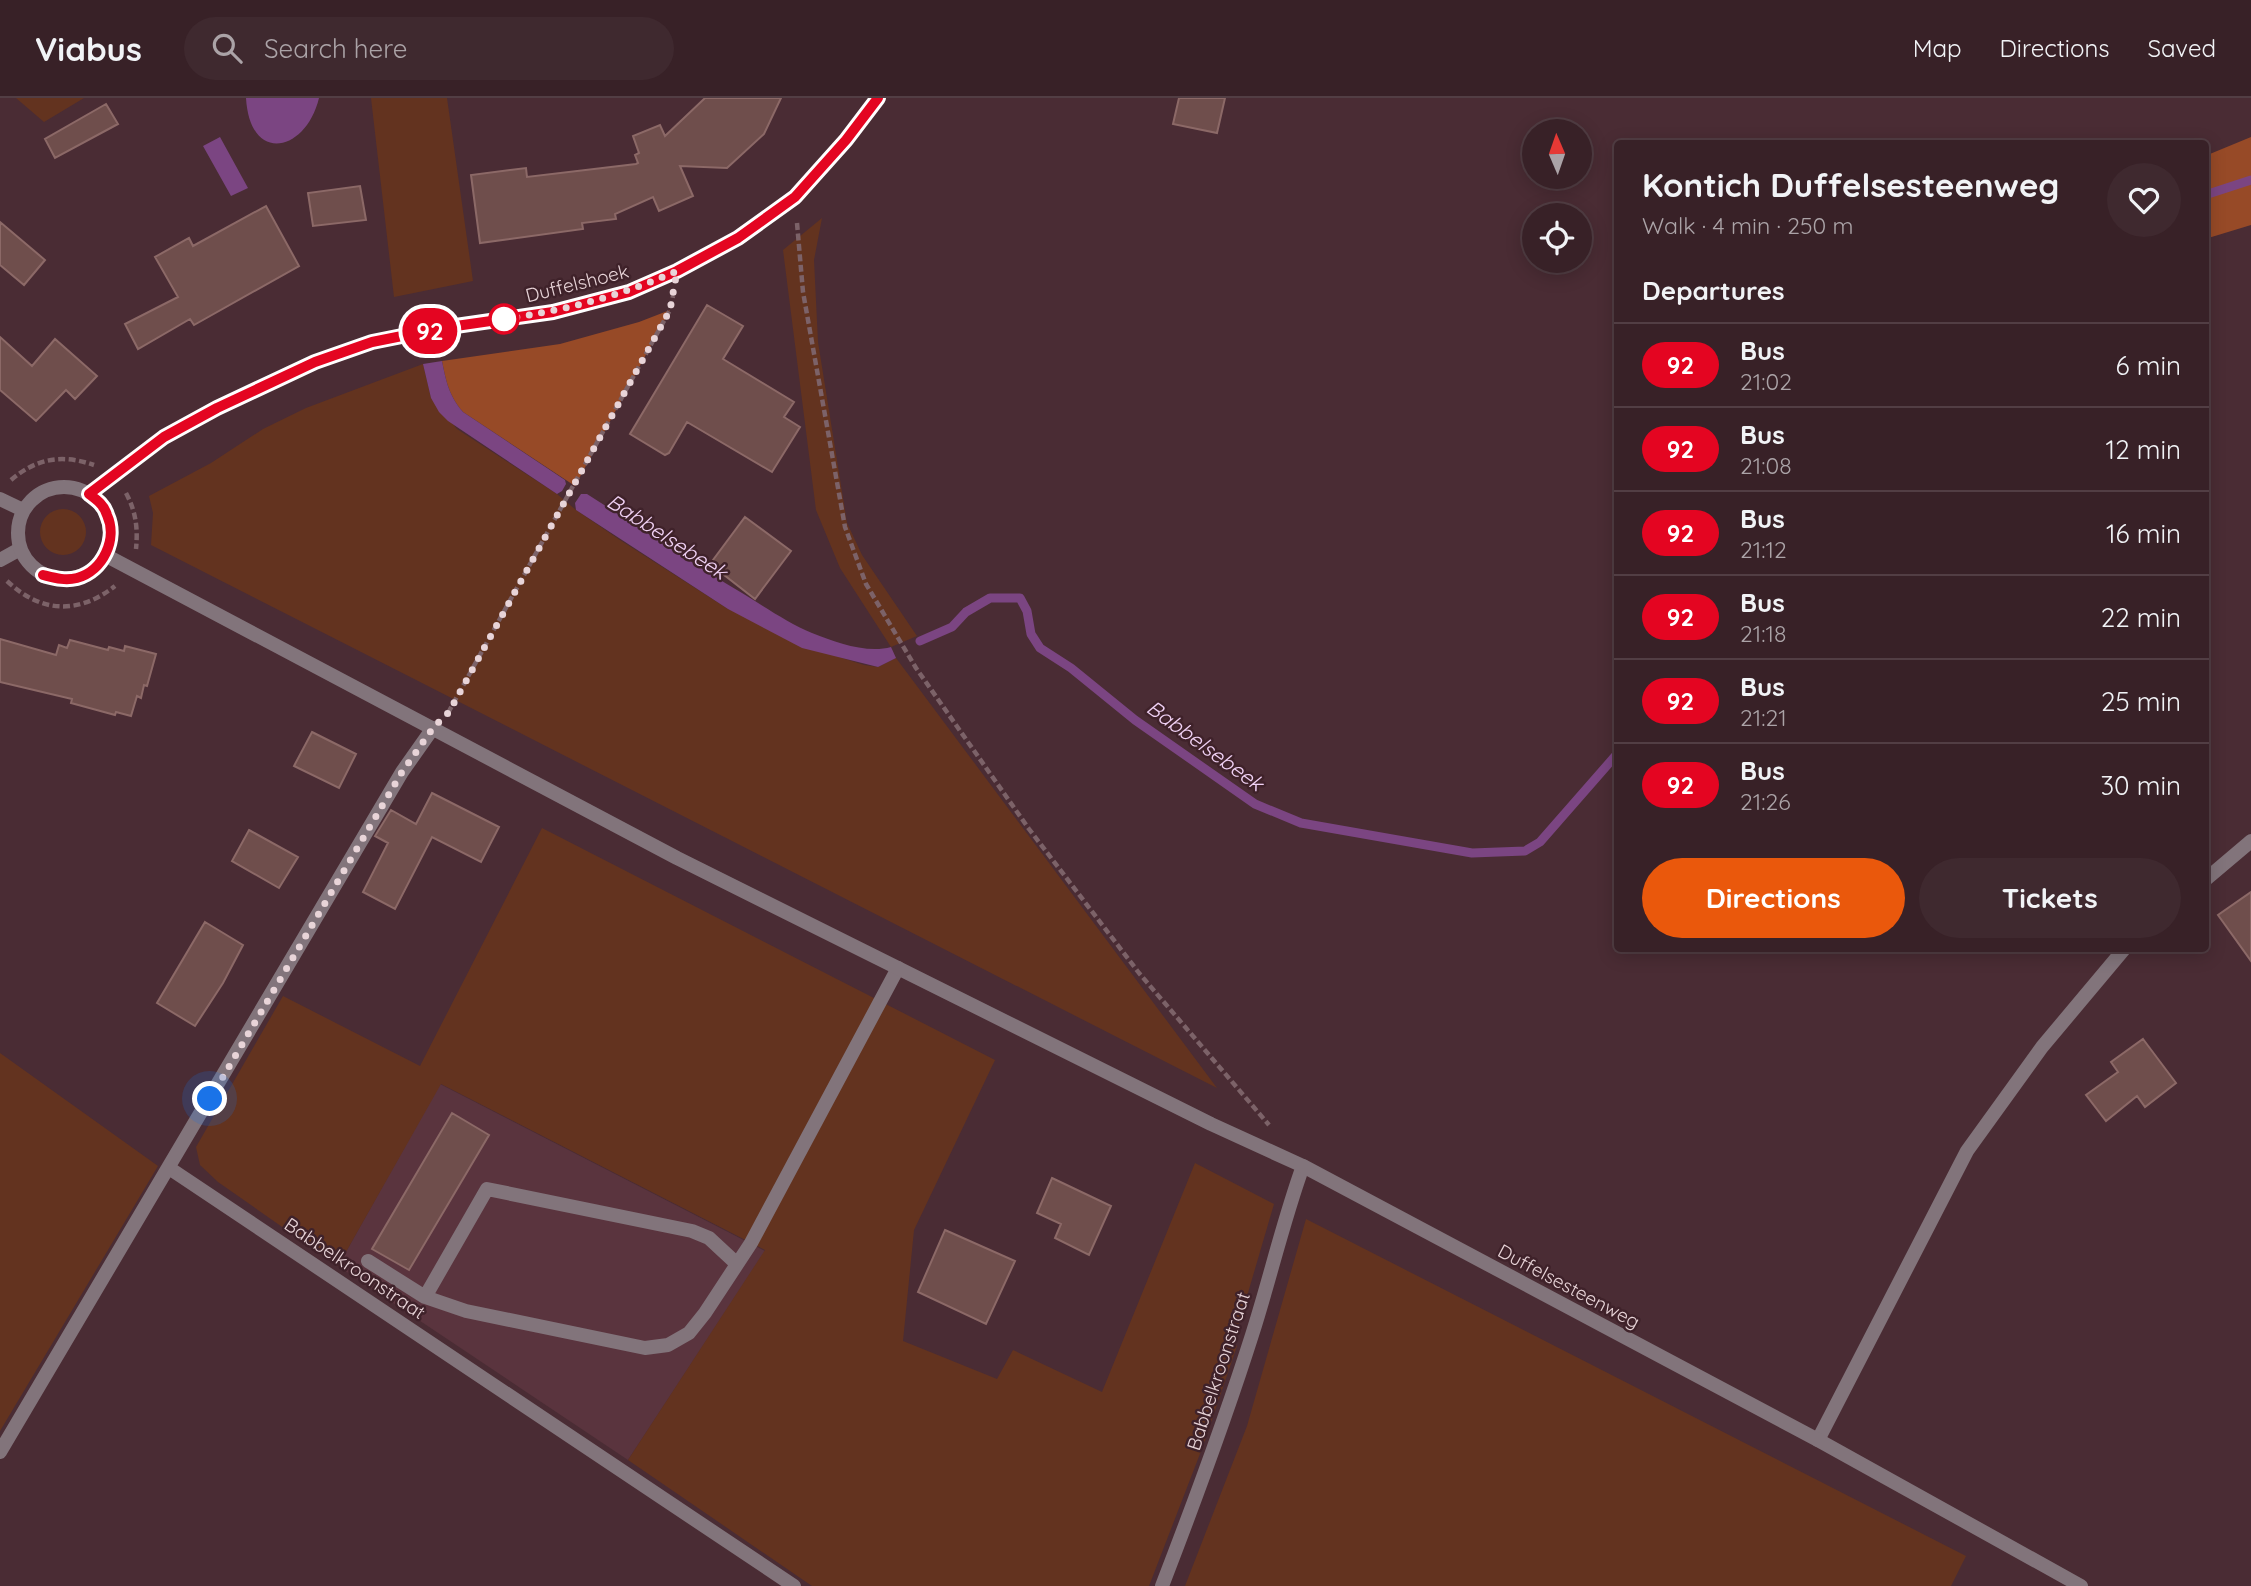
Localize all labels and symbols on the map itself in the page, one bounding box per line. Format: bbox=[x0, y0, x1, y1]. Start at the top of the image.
north arrow bbox=[1522, 119, 1592, 189]
street label: Duffelshoek bbox=[523, 259, 631, 307]
unlabelled marker bbox=[489, 304, 519, 334]
line badge: 92 bbox=[398, 308, 462, 354]
water label: Babbelsebeek bbox=[603, 488, 734, 586]
water label: Babbelsebeek bbox=[1142, 694, 1270, 797]
your location bbox=[192, 1081, 227, 1116]
street label: Babbelkroonstraat bbox=[280, 1212, 430, 1324]
street label: Duffelsesteenweg bbox=[1494, 1238, 1644, 1334]
street label: Babbelkroonstraat bbox=[1181, 1289, 1255, 1453]

